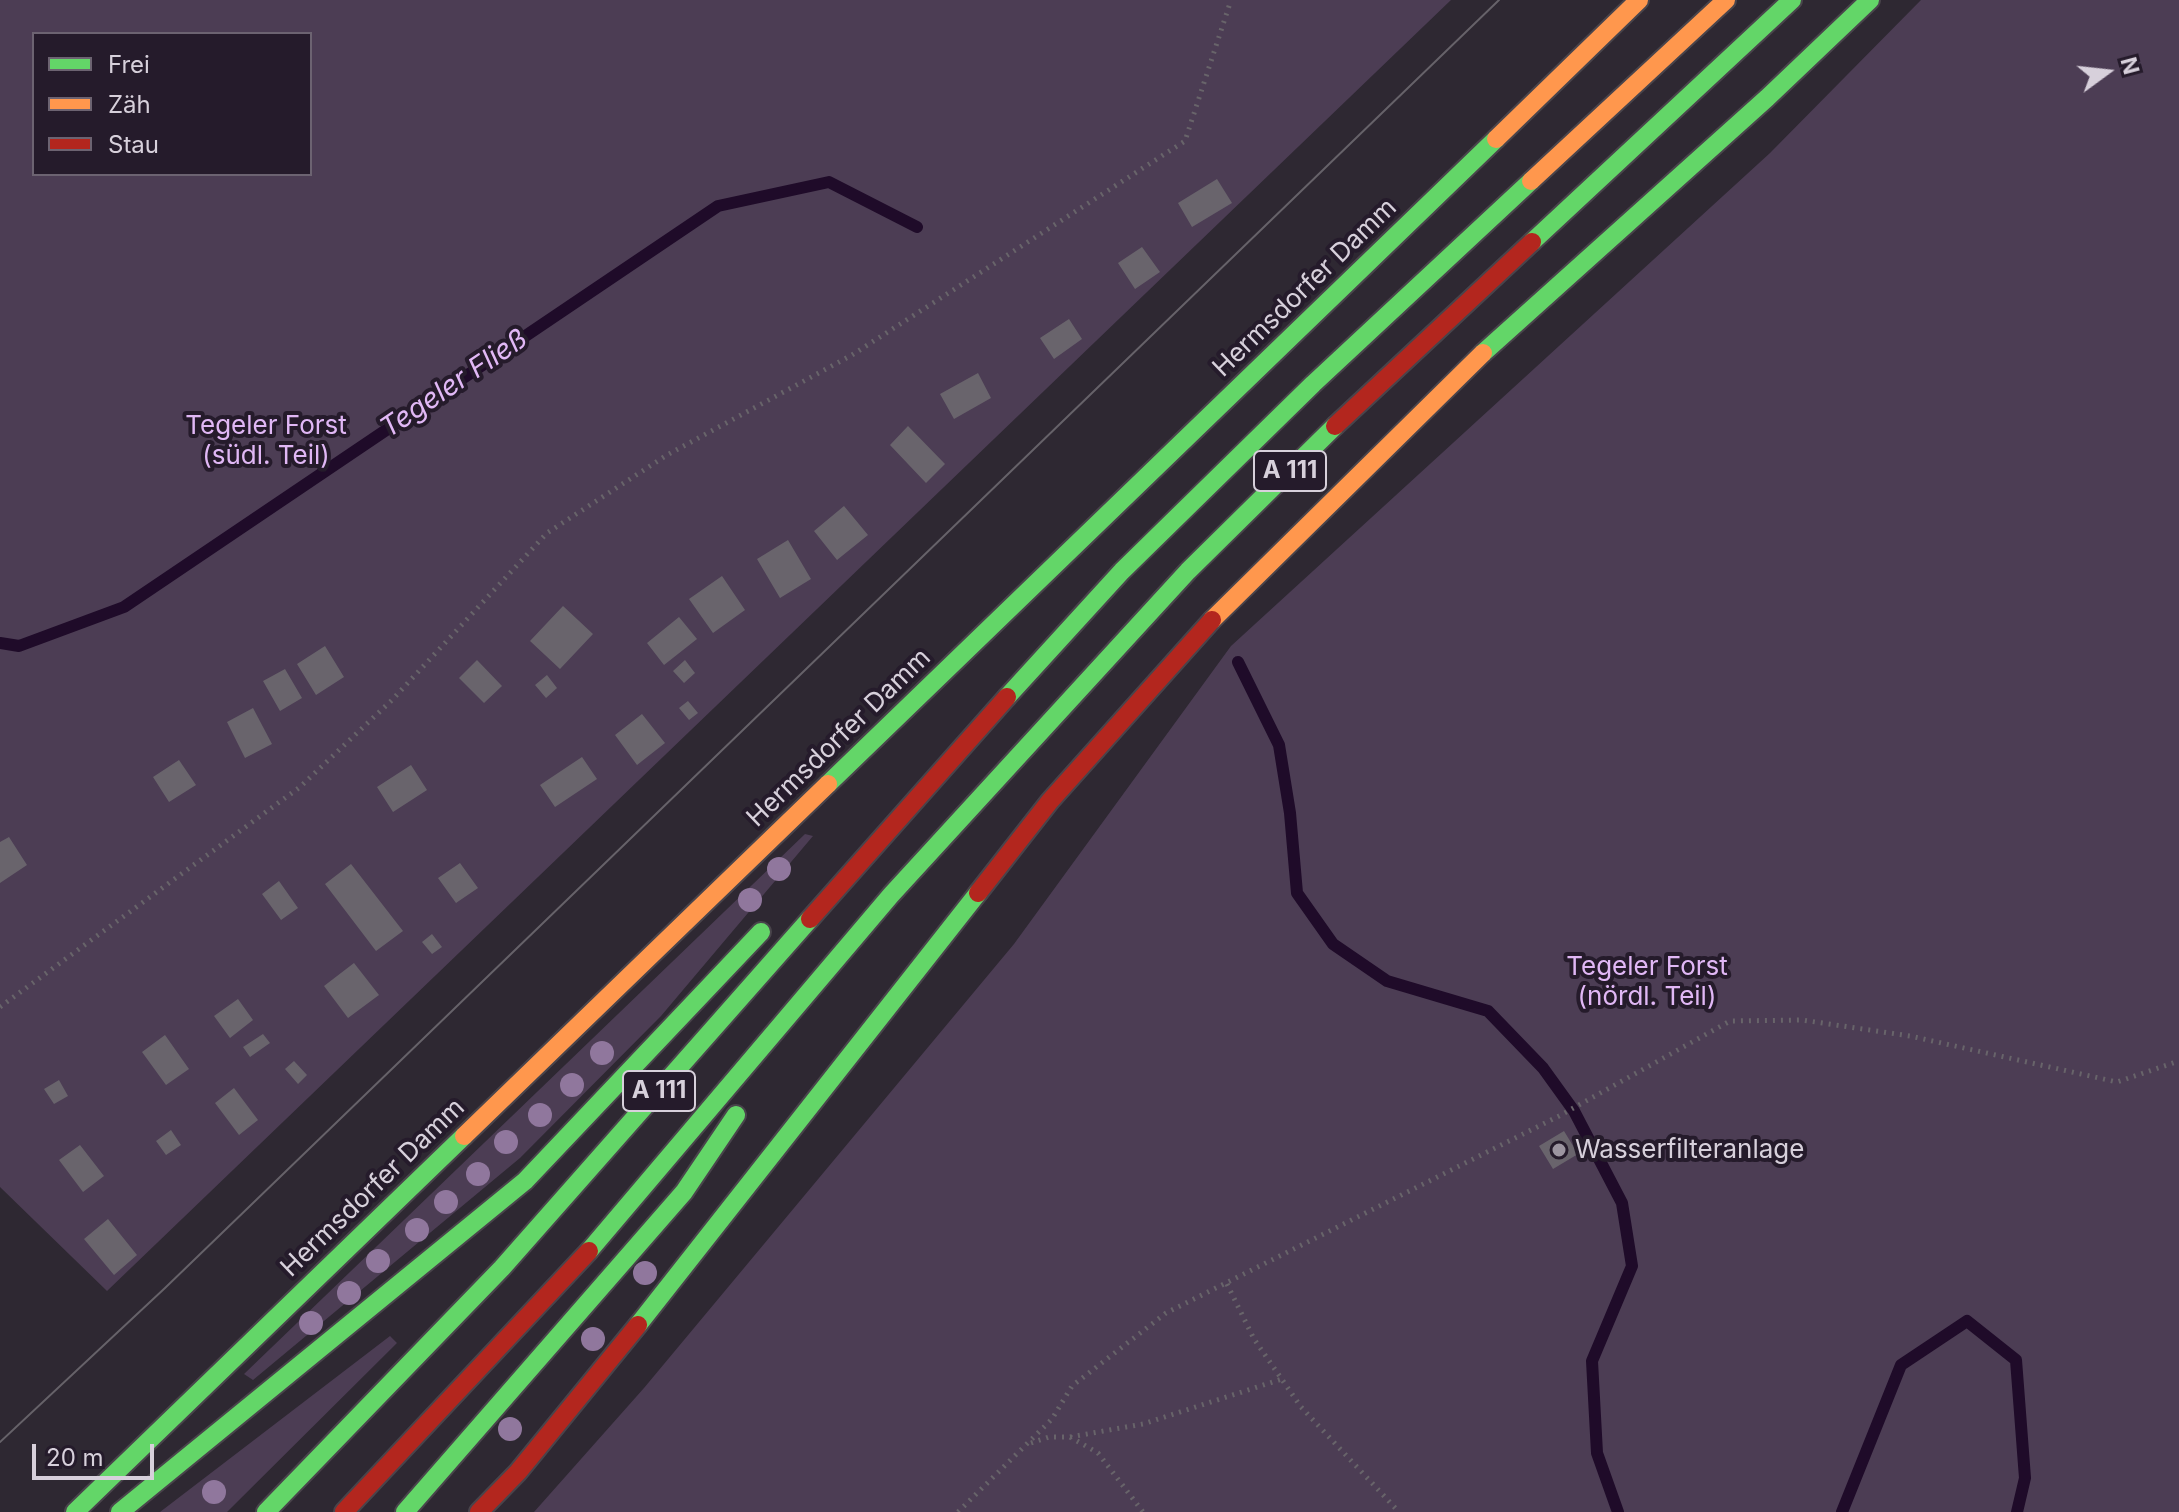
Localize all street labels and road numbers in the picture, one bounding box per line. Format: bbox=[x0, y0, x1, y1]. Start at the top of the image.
street label: Hermsdorfer Damm bbox=[1207, 192, 1403, 384]
road number: A 111 bbox=[1254, 451, 1326, 491]
street label: Hermsdorfer Damm bbox=[741, 642, 937, 834]
road number: A 111 bbox=[623, 1071, 695, 1111]
street label: Hermsdorfer Damm bbox=[275, 1092, 471, 1284]

